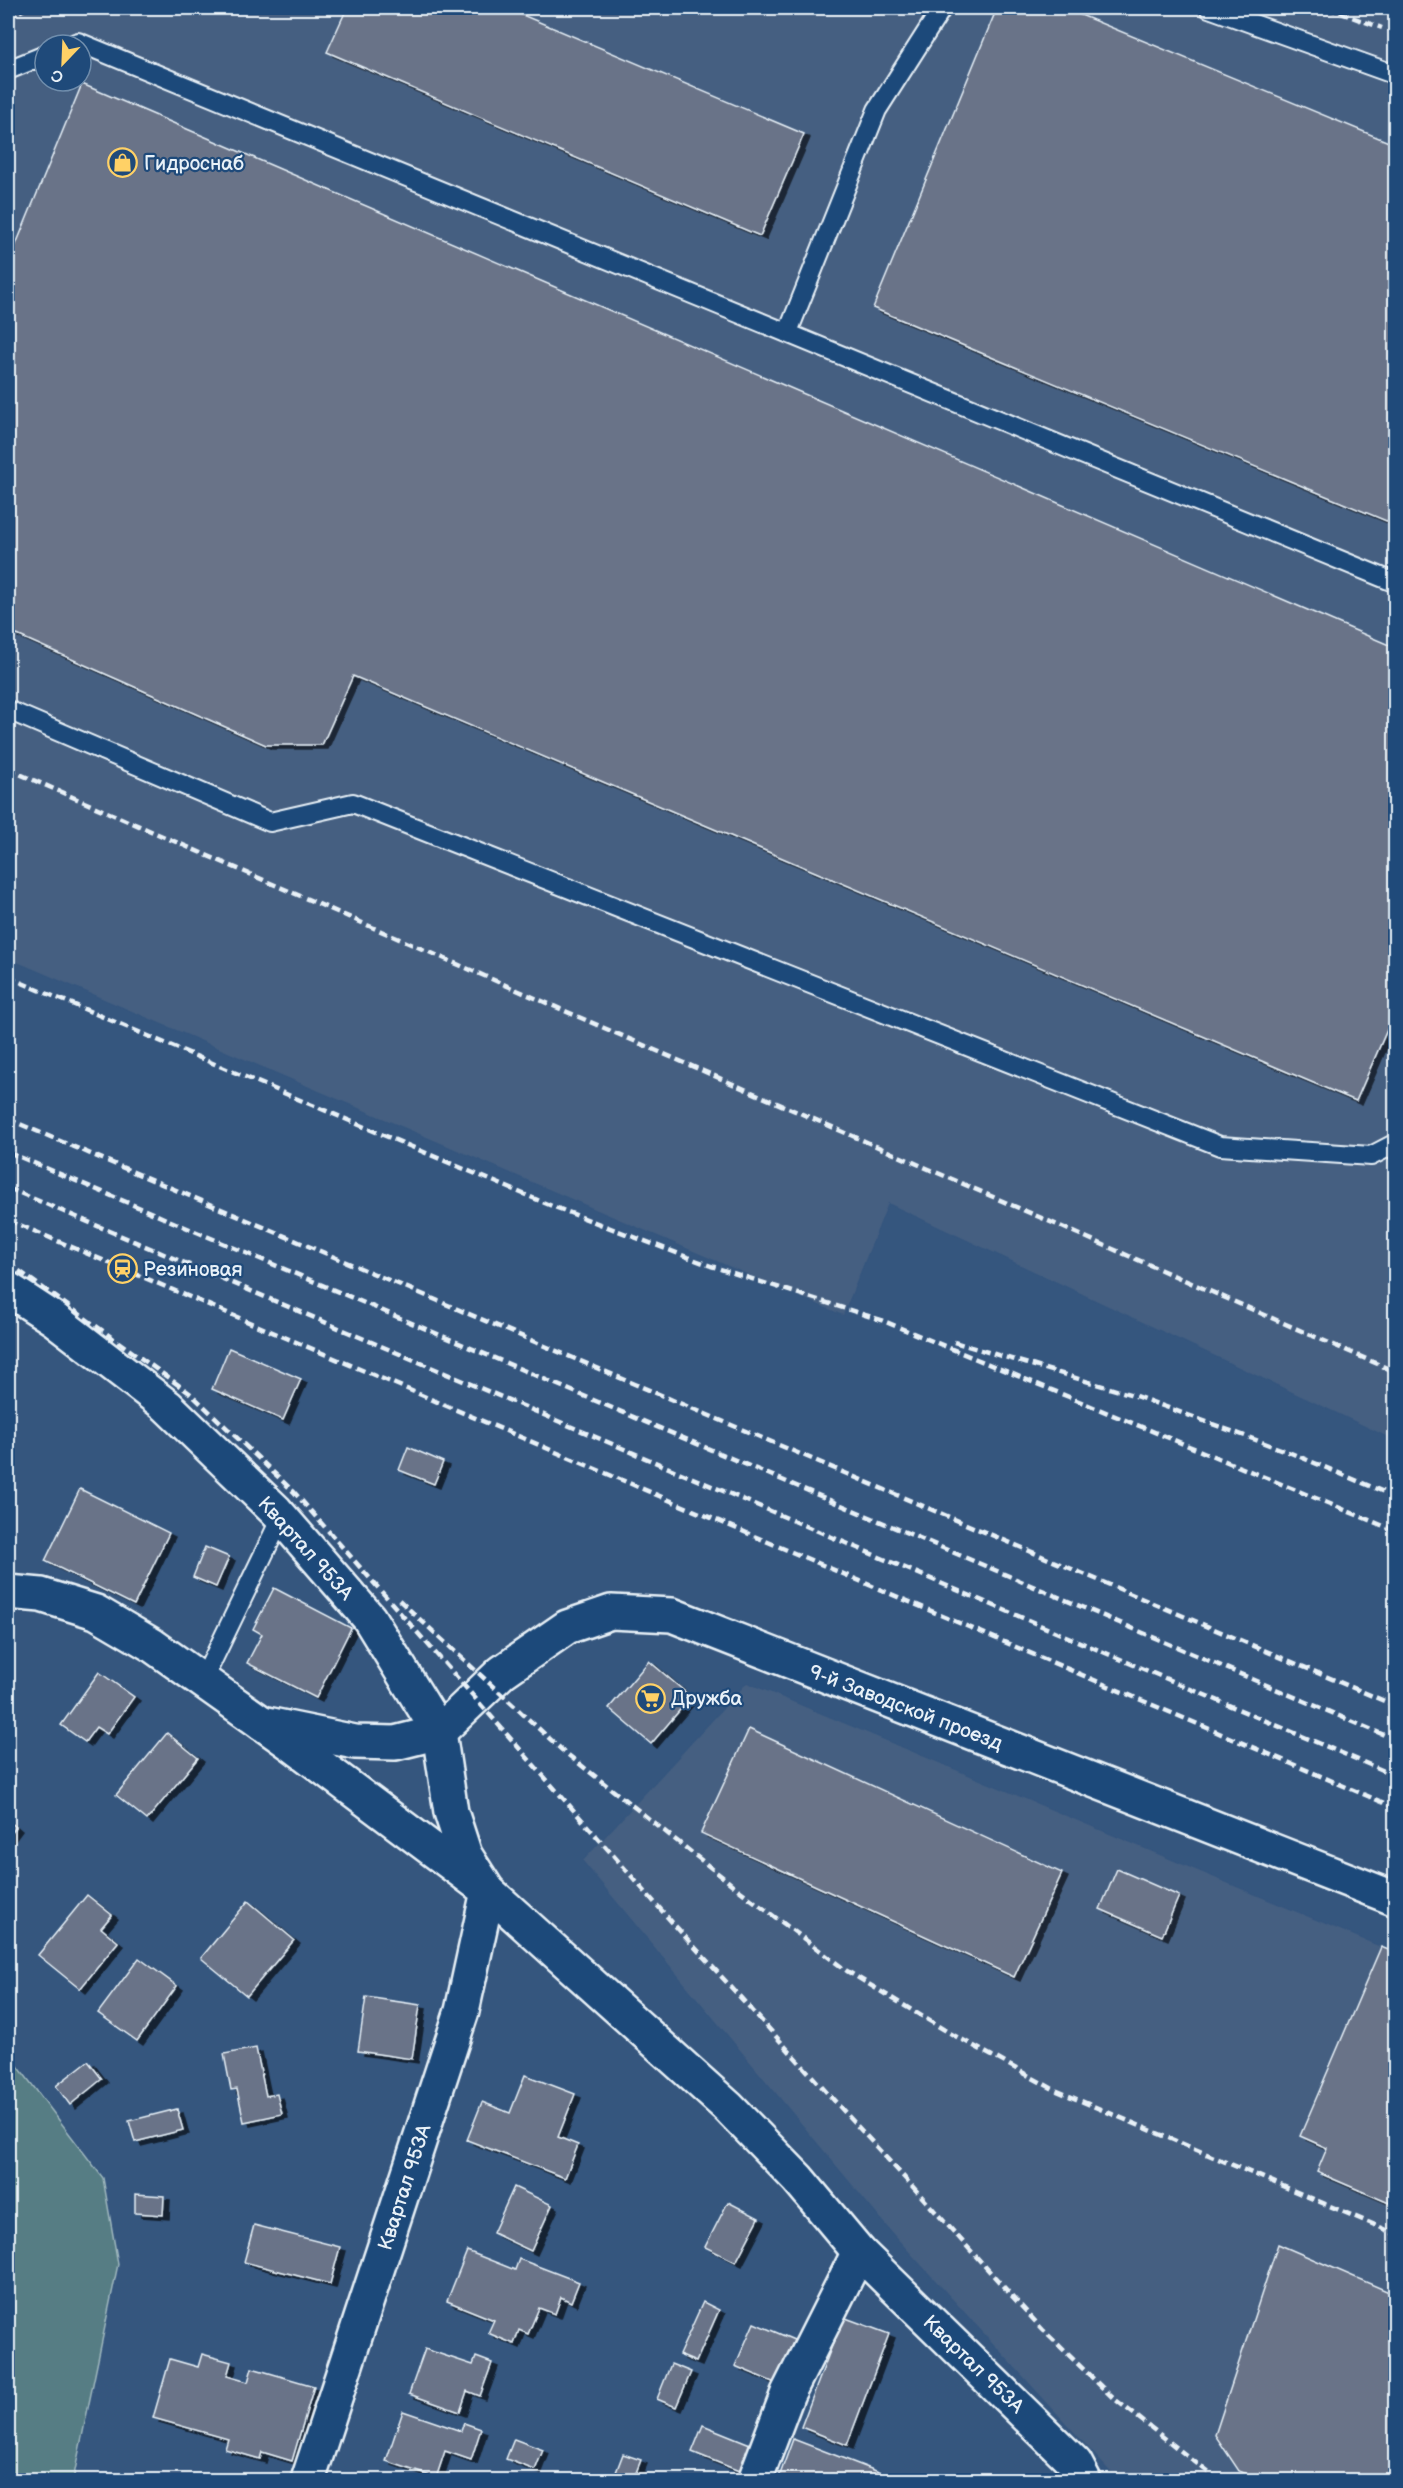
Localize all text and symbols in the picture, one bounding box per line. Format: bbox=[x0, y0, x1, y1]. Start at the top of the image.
north arrow bbox=[33, 33, 93, 93]
text: С bbox=[49, 65, 67, 86]
shop icon: Гидроснаб bbox=[107, 147, 139, 179]
place label: Гидроснаб bbox=[144, 152, 244, 176]
station icon: Резиновая bbox=[106, 1253, 138, 1285]
place label: Резиновая bbox=[143, 1258, 243, 1282]
street label: Квартал 953А bbox=[253, 1492, 359, 1606]
street label: 9-й Заводской проезд bbox=[805, 1660, 1006, 1756]
supermarket icon: Дружба bbox=[634, 1682, 666, 1714]
place label: Дружба bbox=[671, 1687, 743, 1711]
street label: Квартал 953А bbox=[373, 2120, 437, 2253]
street label: Квартал 953А bbox=[918, 2311, 1029, 2419]

